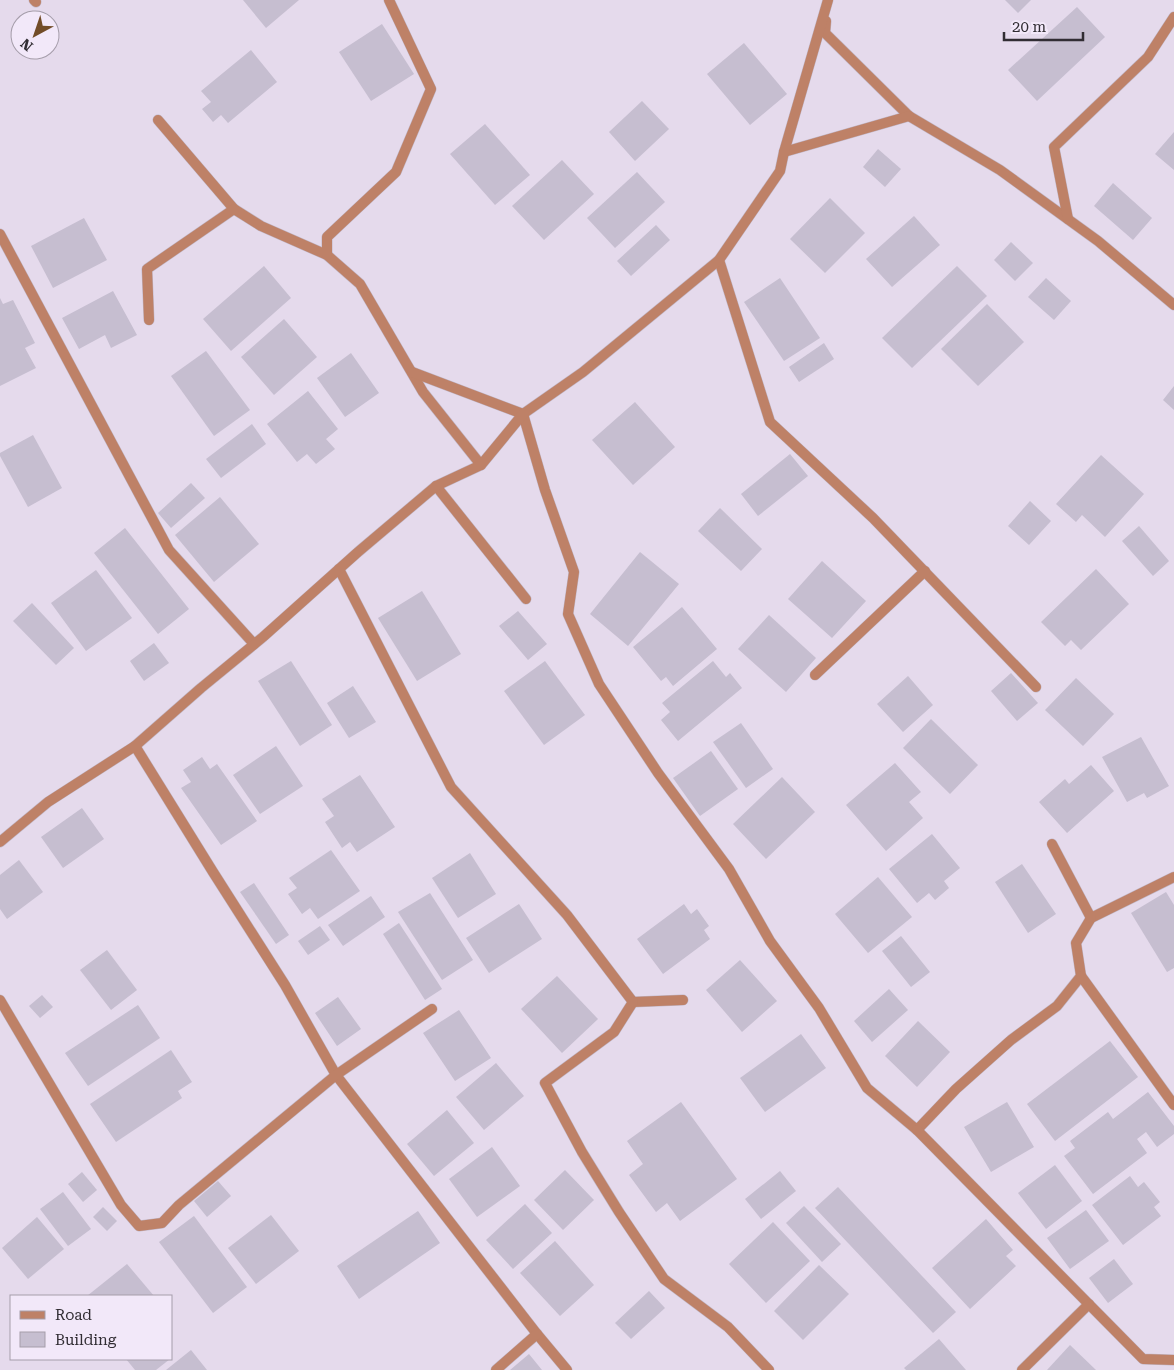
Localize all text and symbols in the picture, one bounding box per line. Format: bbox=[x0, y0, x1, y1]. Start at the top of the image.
north arrow bbox=[10, 10, 60, 60]
scale bar bbox=[1004, 10, 1083, 42]
text: 20 m bbox=[1012, 18, 1047, 36]
text: N bbox=[17, 35, 36, 55]
legend bbox=[10, 1295, 172, 1360]
text: Road bbox=[55, 1306, 92, 1324]
text: Building bbox=[55, 1331, 117, 1349]

